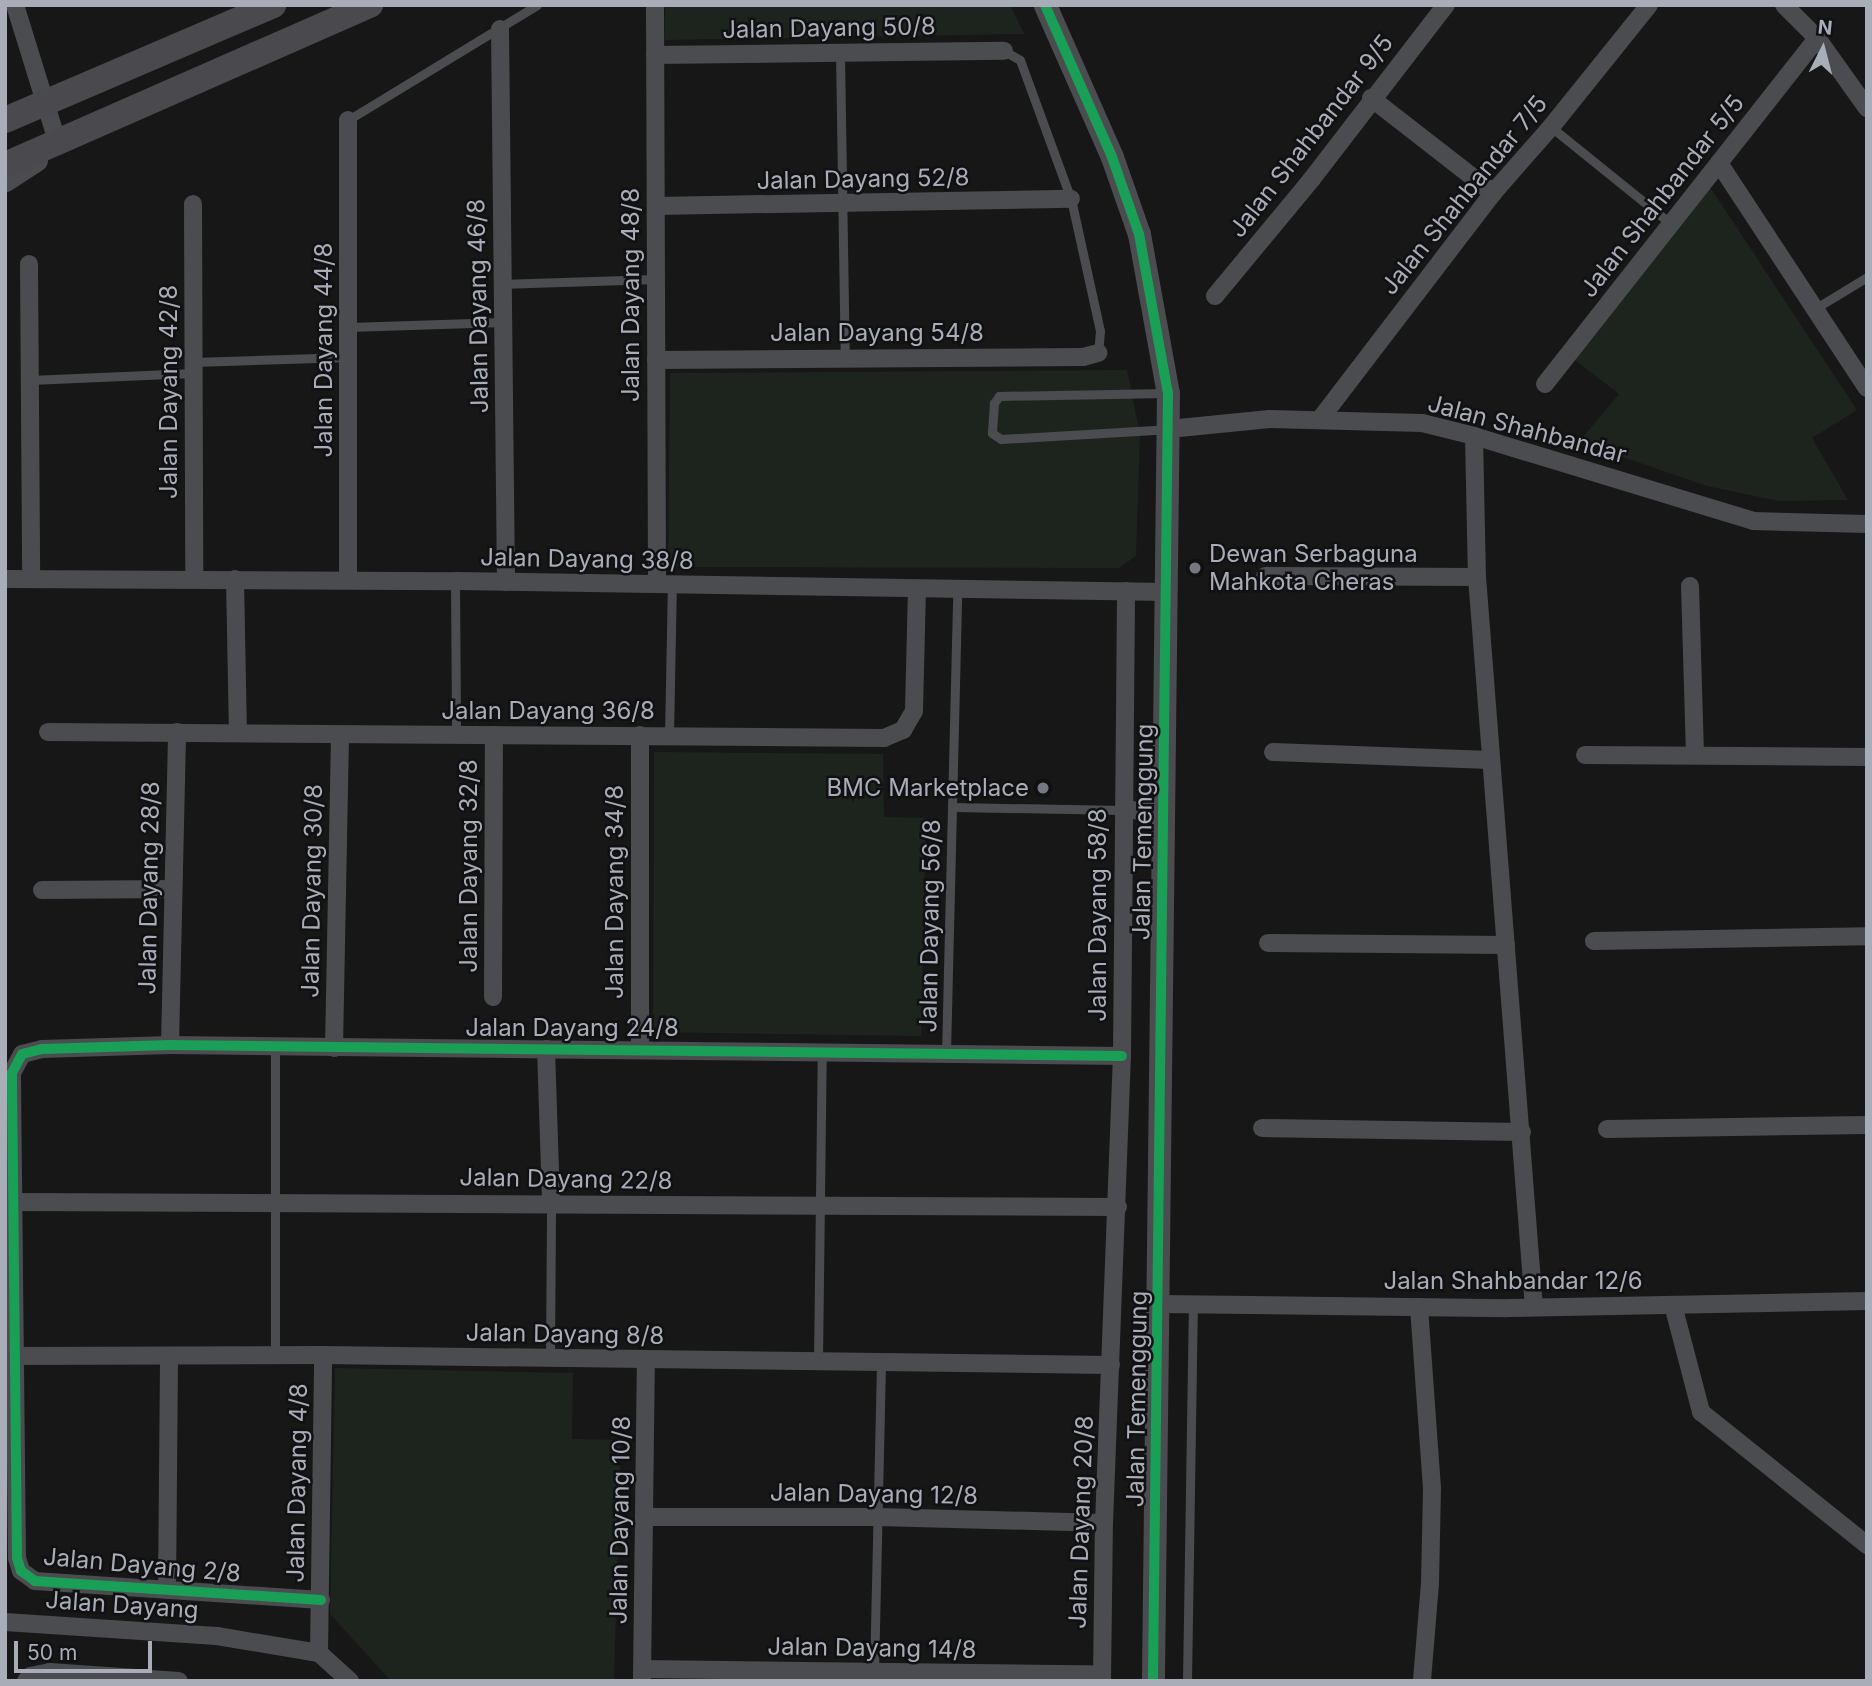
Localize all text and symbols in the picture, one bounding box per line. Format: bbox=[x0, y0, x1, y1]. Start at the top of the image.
street label: Jalan Dayang 50/8 bbox=[722, 12, 936, 44]
north arrow bbox=[1788, 14, 1858, 84]
text: N bbox=[1817, 15, 1834, 40]
street label: Jalan Shahbandar 9/5 bbox=[1223, 29, 1399, 243]
street label: Jalan Shahbandar 5/5 bbox=[1574, 89, 1750, 303]
street label: Jalan Shahbandar 7/5 bbox=[1375, 90, 1553, 300]
street label: Jalan Dayang 52/8 bbox=[756, 163, 970, 195]
street label: Jalan Dayang 48/8 bbox=[617, 188, 645, 402]
street label: Jalan Dayang 46/8 bbox=[462, 199, 494, 413]
street label: Jalan Dayang 44/8 bbox=[310, 243, 338, 457]
street label: Jalan Dayang 42/8 bbox=[155, 285, 183, 499]
street label: Jalan Dayang 54/8 bbox=[770, 319, 984, 347]
street label: Jalan Shahbandar bbox=[1425, 389, 1629, 469]
place label: Dewan Serbaguna Mahkota Cheras bbox=[1209, 540, 1418, 596]
street label: Jalan Dayang 38/8 bbox=[480, 543, 694, 575]
marker: Dewan Serbaguna Mahkota Cheras bbox=[1187, 560, 1203, 576]
street label: Jalan Dayang 36/8 bbox=[441, 697, 655, 725]
street label: Jalan Temenggung bbox=[1127, 723, 1159, 941]
street label: Jalan Dayang 32/8 bbox=[455, 759, 483, 973]
place label: BMC Marketplace bbox=[827, 774, 1029, 802]
marker: BMC Marketplace bbox=[1035, 780, 1051, 796]
street label: Jalan Dayang 28/8 bbox=[133, 781, 165, 995]
street label: Jalan Dayang 30/8 bbox=[296, 784, 328, 998]
street label: Jalan Dayang 34/8 bbox=[601, 785, 629, 999]
street label: Jalan Dayang 58/8 bbox=[1084, 808, 1112, 1022]
street label: Jalan Dayang 56/8 bbox=[914, 819, 946, 1033]
street label: Jalan Dayang 24/8 bbox=[465, 1014, 679, 1042]
street label: Jalan Dayang 22/8 bbox=[459, 1163, 673, 1195]
street label: Jalan Shahbandar 12/6 bbox=[1383, 1267, 1643, 1295]
street label: Jalan Temenggung bbox=[1121, 1290, 1153, 1508]
street label: Jalan Dayang 8/8 bbox=[465, 1318, 665, 1350]
street label: Jalan Dayang 4/8 bbox=[281, 1383, 313, 1583]
street label: Jalan Dayang 10/8 bbox=[604, 1415, 636, 1625]
street label: Jalan Dayang 20/8 bbox=[1063, 1415, 1099, 1629]
street label: Jalan Dayang 12/8 bbox=[770, 1478, 978, 1510]
street label: Jalan Dayang 2/8 bbox=[42, 1542, 242, 1588]
street label: Jalan Dayang bbox=[44, 1585, 200, 1625]
scale bar bbox=[18, 1626, 156, 1670]
street label: Jalan Dayang 14/8 bbox=[767, 1632, 977, 1664]
text: 50 m bbox=[27, 1640, 77, 1665]

